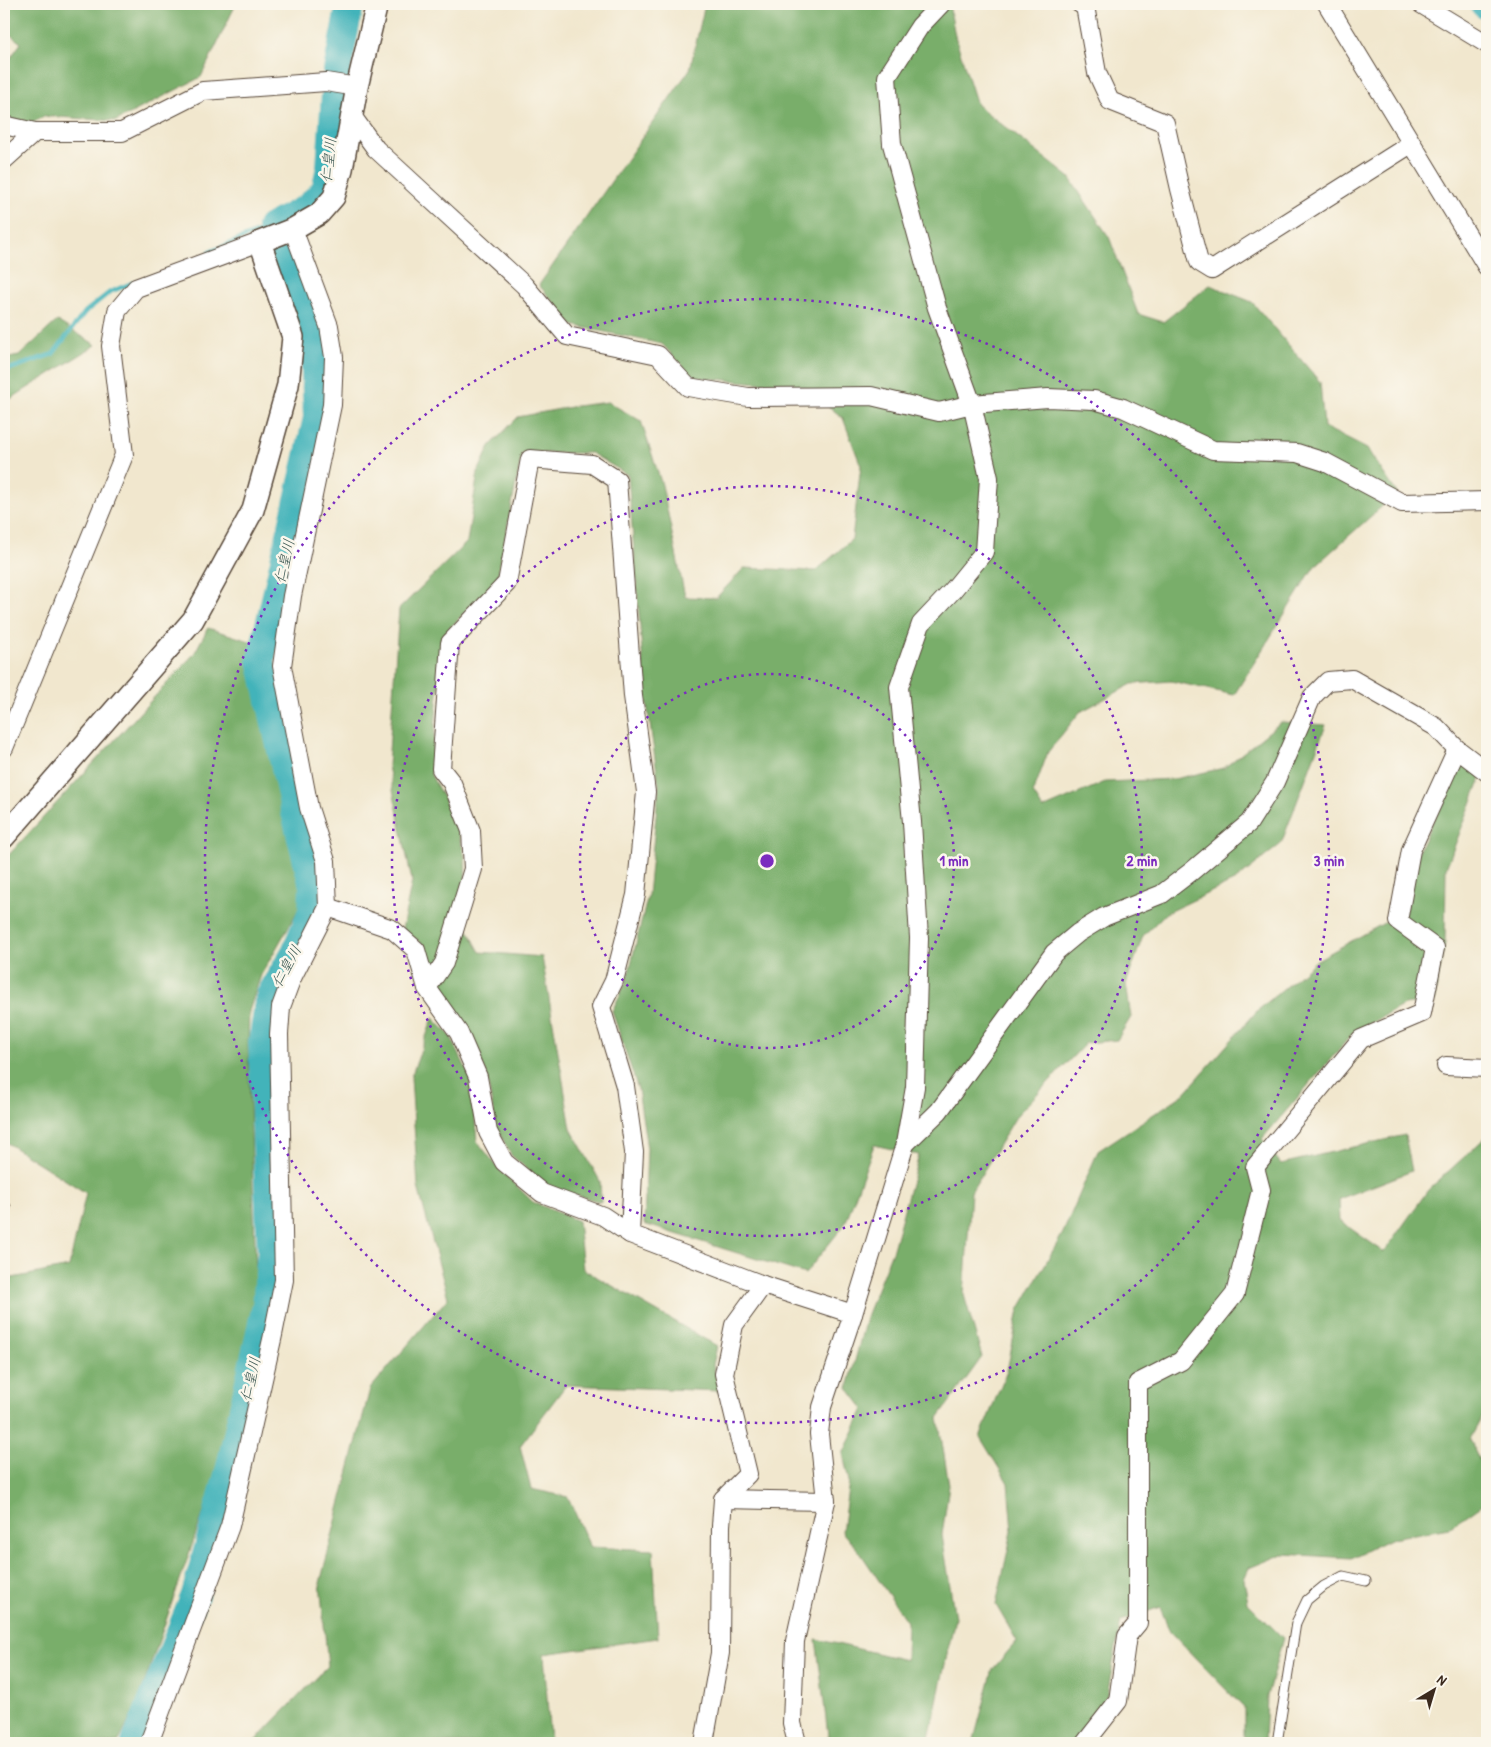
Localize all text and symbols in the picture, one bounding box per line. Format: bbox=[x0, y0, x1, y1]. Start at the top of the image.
water label: 仁皇川 bbox=[315, 137, 341, 183]
water label: 仁皇川 bbox=[269, 537, 299, 585]
text: 1 min bbox=[939, 850, 969, 871]
text: 2 min bbox=[1127, 850, 1158, 871]
text: 3 min bbox=[1314, 850, 1344, 871]
centre of rings bbox=[758, 852, 776, 870]
water label: 仁皇川 bbox=[266, 941, 306, 991]
water label: 仁皇川 bbox=[235, 1355, 265, 1403]
north arrow bbox=[1408, 1664, 1458, 1714]
text: N bbox=[1434, 1670, 1452, 1689]

